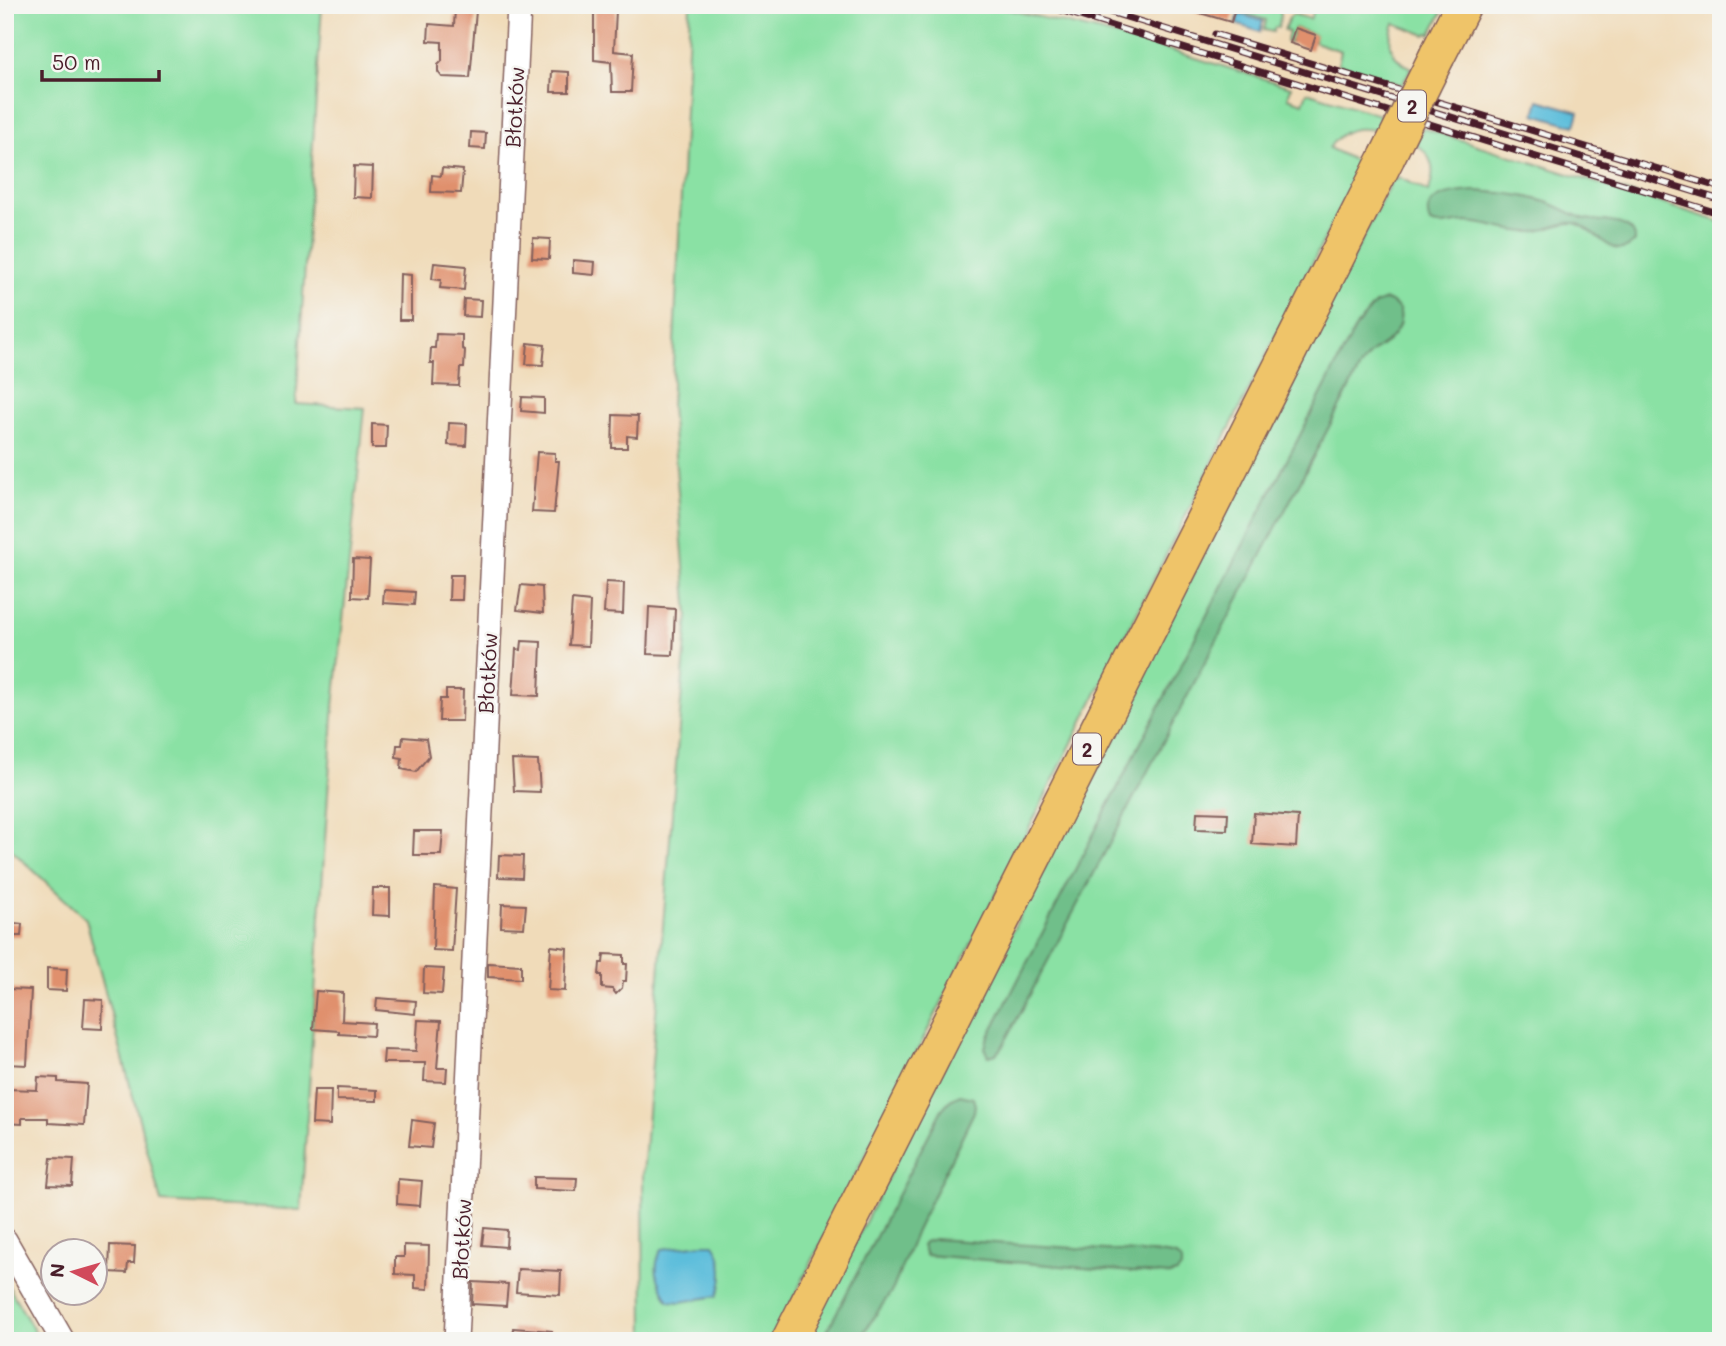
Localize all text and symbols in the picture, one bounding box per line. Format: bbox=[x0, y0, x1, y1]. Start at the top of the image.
scale bar bbox=[42, 38, 159, 82]
text: 50 m bbox=[52, 48, 101, 75]
street label: Błotków bbox=[498, 66, 530, 148]
road number: 2 bbox=[1398, 90, 1426, 122]
street label: Błotków bbox=[471, 632, 503, 714]
road number: 2 bbox=[1073, 734, 1101, 764]
street label: Błotków bbox=[445, 1198, 477, 1280]
north arrow bbox=[38, 1238, 108, 1308]
text: N bbox=[43, 1262, 70, 1279]

